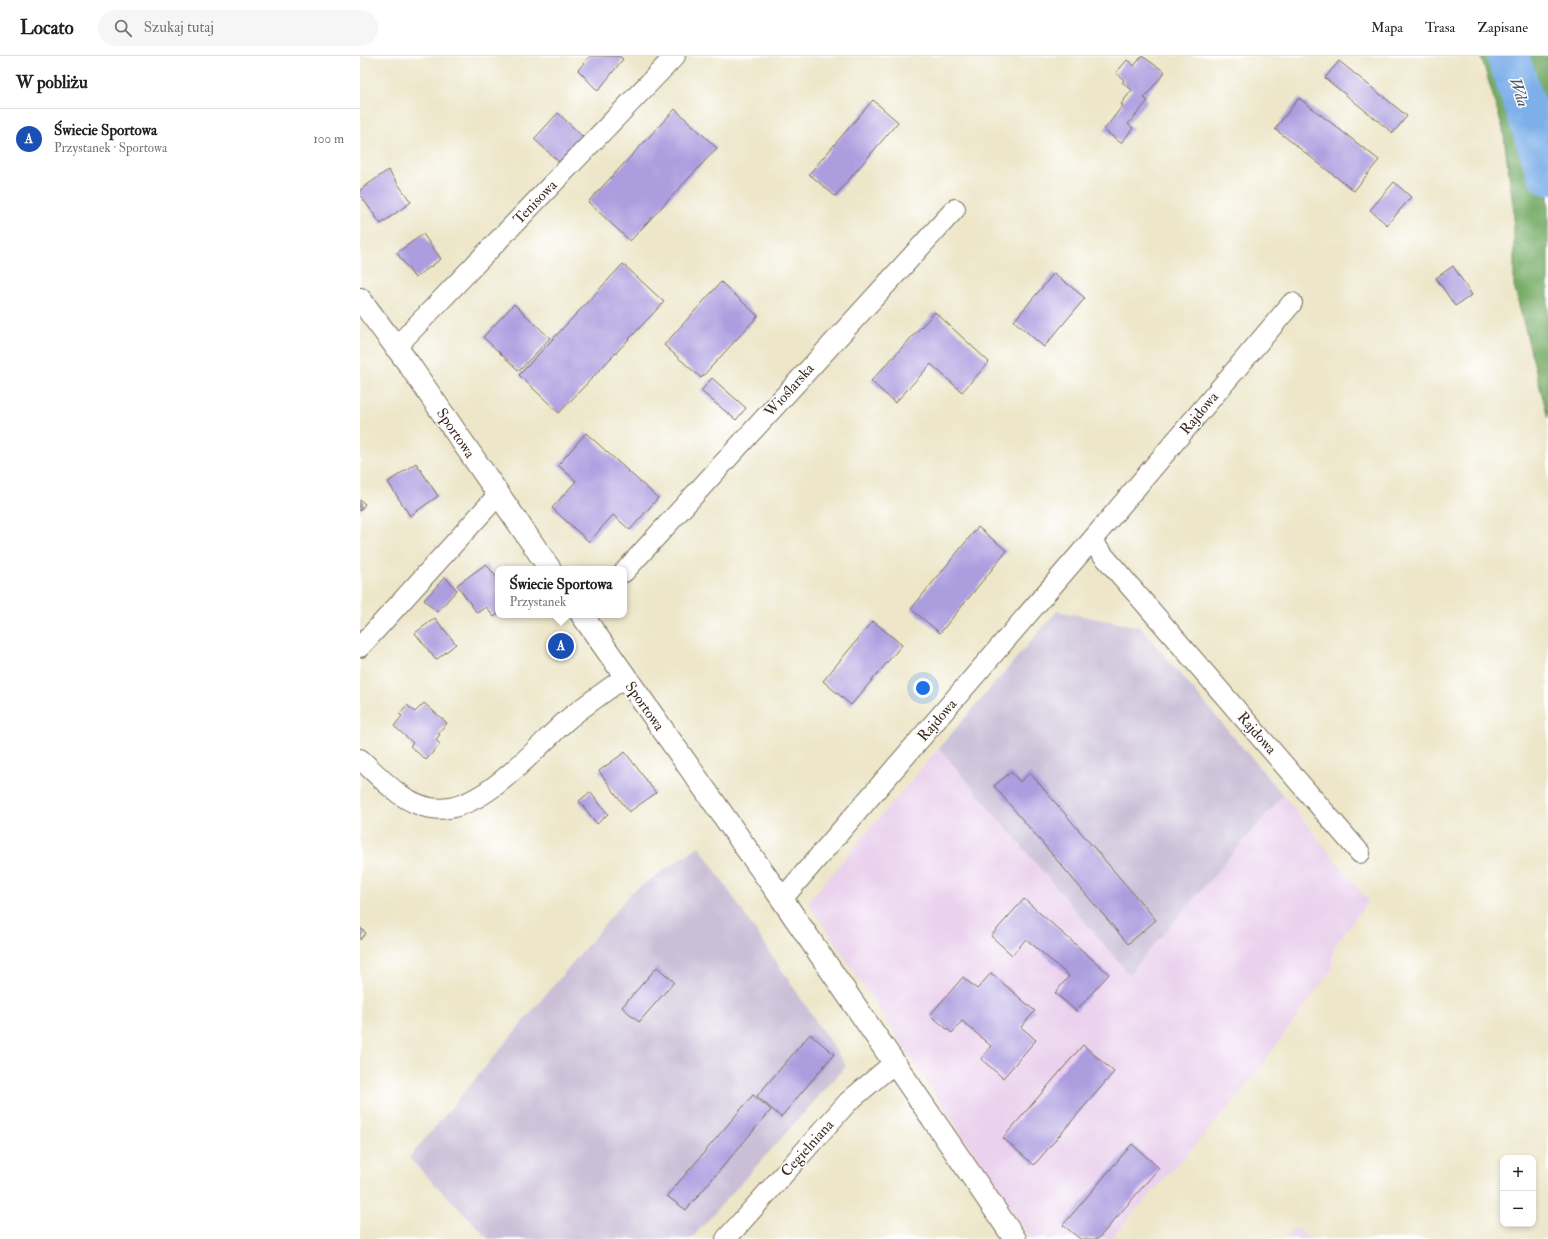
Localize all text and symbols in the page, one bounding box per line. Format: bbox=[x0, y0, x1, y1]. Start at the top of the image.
search box bbox=[98, 10, 378, 46]
text: Locato bbox=[20, 16, 74, 40]
icon: search bbox=[112, 17, 134, 39]
text: Szukaj tutaj bbox=[144, 18, 214, 37]
text: Mapa bbox=[1371, 19, 1403, 36]
text: Trasa bbox=[1425, 19, 1455, 36]
text: Zapisane bbox=[1477, 19, 1528, 36]
text: W pobliżu bbox=[16, 72, 88, 93]
water label: Wda bbox=[1505, 75, 1533, 110]
text: Świecie Sportowa bbox=[54, 121, 157, 140]
text: A bbox=[25, 131, 33, 147]
text: 100 m bbox=[313, 131, 344, 147]
text: Przystanek · Sportowa bbox=[54, 140, 167, 156]
street label: Tenisowa bbox=[509, 175, 562, 229]
street label: Wioślarska bbox=[760, 359, 819, 422]
street label: Rajdowa bbox=[1176, 387, 1223, 439]
street label: Sportowa bbox=[431, 405, 480, 463]
popup bbox=[495, 566, 627, 618]
text: Świecie Sportowa bbox=[509, 575, 613, 594]
text: Przystanek bbox=[509, 594, 566, 610]
pin: A bbox=[548, 631, 574, 661]
street label: Sportowa bbox=[620, 678, 669, 736]
your location bbox=[913, 678, 933, 698]
street label: Rajdowa bbox=[914, 694, 962, 746]
street label: Rajdowa bbox=[1233, 708, 1281, 759]
street label: Cegielniana bbox=[777, 1115, 839, 1181]
map controls bbox=[1500, 1155, 1536, 1227]
button: + bbox=[1500, 1155, 1536, 1191]
button: − bbox=[1500, 1191, 1536, 1227]

